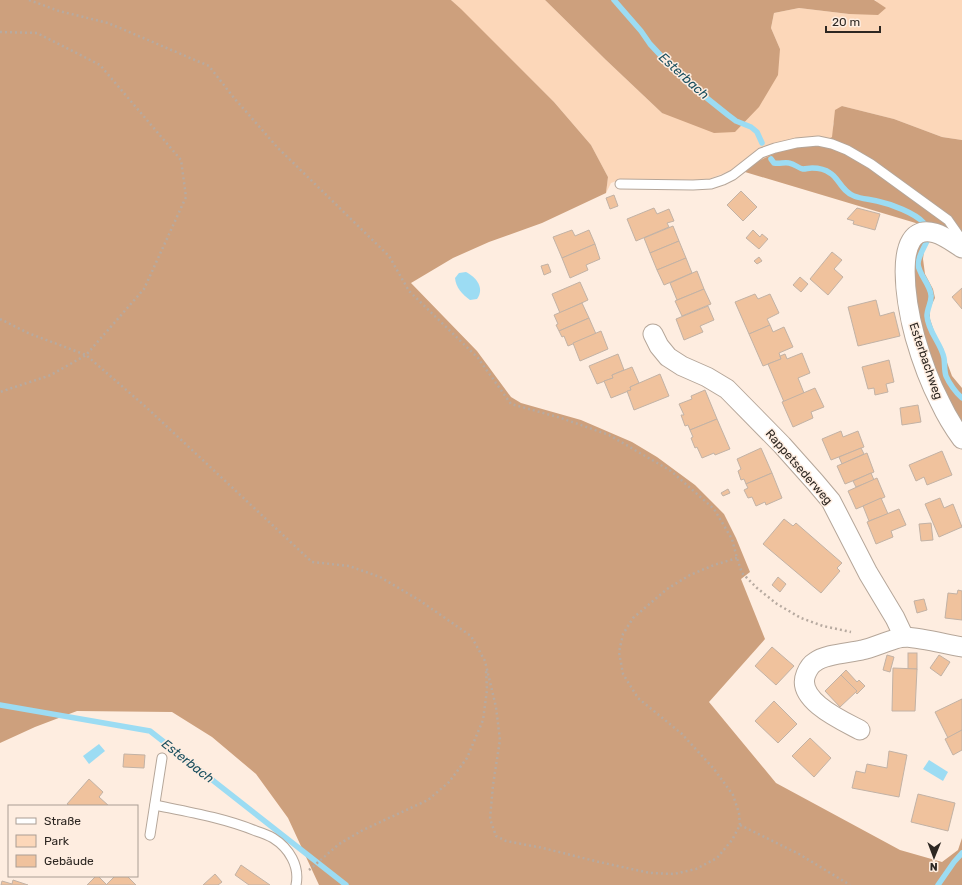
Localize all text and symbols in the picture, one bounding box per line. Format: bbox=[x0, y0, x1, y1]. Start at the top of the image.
scale bar bbox=[826, 8, 880, 34]
text: 20 m bbox=[832, 15, 860, 29]
water label: Esterbach bbox=[656, 50, 712, 102]
street label: Esterbachweg bbox=[906, 321, 946, 401]
street label: Rappetsederweg bbox=[763, 427, 835, 507]
water label: Esterbach bbox=[159, 736, 217, 786]
legend bbox=[8, 805, 138, 877]
text: Straße bbox=[44, 814, 81, 828]
text: Park bbox=[44, 834, 70, 848]
north arrow bbox=[914, 837, 954, 877]
text: Gebäude bbox=[44, 854, 94, 868]
text: N bbox=[930, 860, 938, 873]

